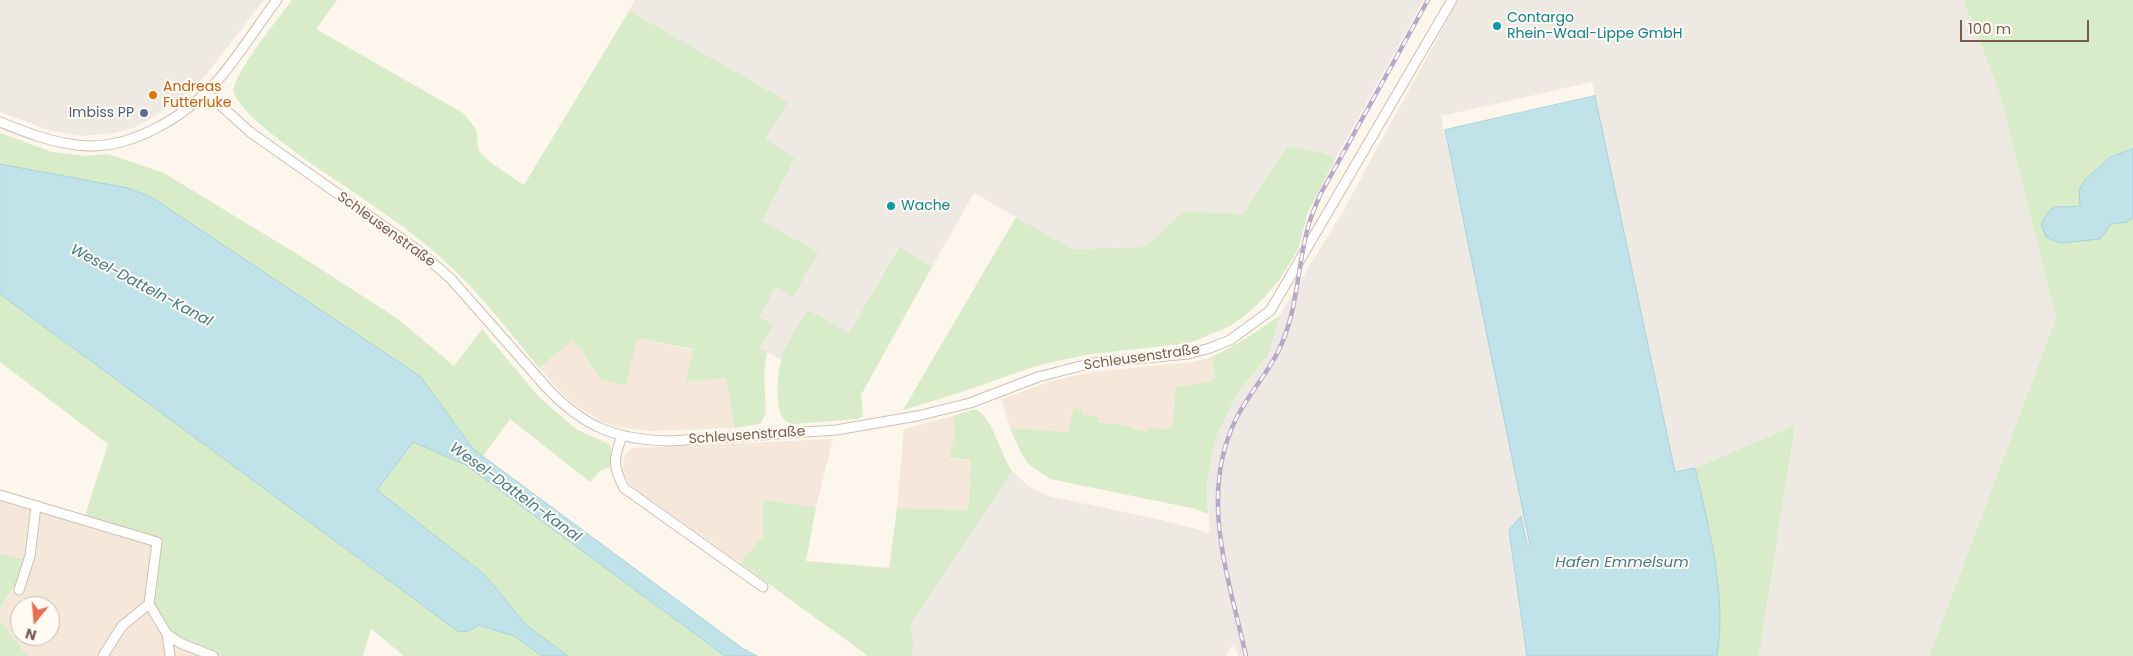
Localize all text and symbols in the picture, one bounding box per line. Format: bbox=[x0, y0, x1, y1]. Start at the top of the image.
place label: Contargo Rhein-Waal-Lippe GmbH bbox=[1507, 10, 1682, 42]
scale bar bbox=[1963, 10, 2092, 42]
text: 100 m bbox=[1968, 18, 2011, 39]
marker: Contargo Rhein-Waal-Lippe GmbH bbox=[1491, 20, 1503, 32]
place label: Andreas Futterluke bbox=[163, 79, 231, 111]
marker: Andreas Futterluke bbox=[147, 89, 159, 101]
place label: Imbiss PP bbox=[69, 105, 134, 121]
marker: Imbiss PP bbox=[138, 107, 150, 119]
street label: Schleusenstraße bbox=[334, 189, 438, 271]
place label: Wache bbox=[901, 198, 950, 214]
marker: Wache bbox=[885, 200, 897, 212]
water label: Wesel-Datteln-Kanal bbox=[67, 241, 215, 331]
street label: Schleusenstraße bbox=[1083, 342, 1201, 374]
street label: Schleusenstraße bbox=[688, 424, 806, 448]
water label: Wesel-Datteln-Kanal bbox=[446, 439, 584, 547]
water label: Hafen Emmelsum bbox=[1555, 554, 1689, 572]
north arrow bbox=[10, 596, 60, 646]
text: N bbox=[23, 623, 39, 645]

